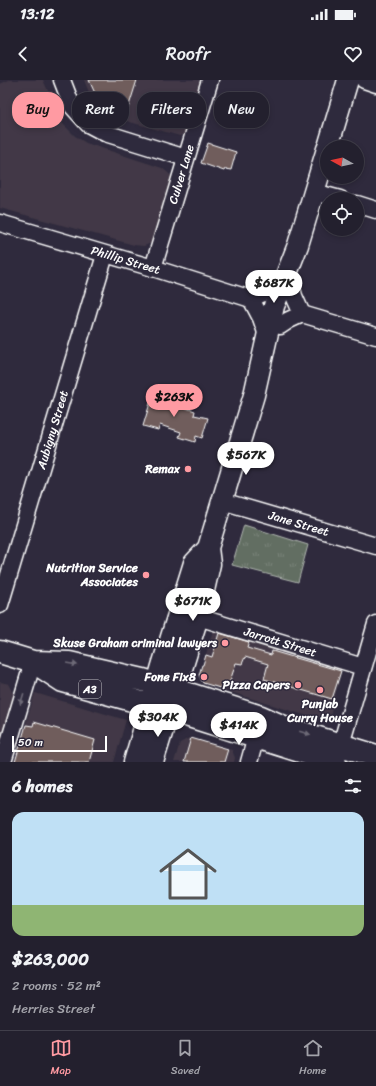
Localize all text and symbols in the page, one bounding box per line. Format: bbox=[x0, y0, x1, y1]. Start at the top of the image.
text: 13:12 bbox=[20, 1, 54, 27]
text: Roofr bbox=[166, 38, 210, 70]
icon: back bbox=[12, 43, 34, 65]
icon: heart bbox=[342, 43, 364, 65]
chip: Buy bbox=[12, 92, 64, 128]
chip: Rent bbox=[72, 92, 129, 128]
chip: Filters bbox=[137, 92, 206, 128]
chip: New bbox=[214, 92, 269, 128]
north arrow bbox=[320, 140, 364, 184]
map controls bbox=[320, 140, 364, 236]
street label: Culver Lane bbox=[162, 142, 201, 207]
button: locate bbox=[320, 192, 364, 236]
street label: Phillip Street bbox=[88, 239, 163, 281]
pin: $687K bbox=[246, 270, 302, 304]
text: $687K bbox=[254, 271, 294, 294]
pin: $263K bbox=[146, 384, 202, 418]
text: $263K bbox=[155, 385, 193, 408]
street label: Aubigny Street bbox=[30, 388, 75, 473]
pin: $567K bbox=[218, 442, 274, 476]
text: $567K bbox=[226, 443, 266, 466]
place label: Remax bbox=[144, 458, 181, 480]
marker: Remax bbox=[183, 464, 193, 474]
street label: Jane Street bbox=[265, 504, 332, 543]
place label: Nutrition Service Associates bbox=[45, 557, 139, 593]
marker: Nutrition Service Associates bbox=[141, 570, 151, 580]
pin: $671K bbox=[165, 588, 221, 622]
text: $671K bbox=[174, 589, 212, 612]
street label: Jarrott Street bbox=[240, 620, 319, 663]
place label: Skuse Graham criminal lawyers bbox=[52, 632, 218, 654]
marker: Skuse Graham criminal lawyers bbox=[220, 638, 230, 648]
one-way arrow bbox=[66, 661, 78, 667]
place label: Fone Fix8 bbox=[143, 666, 197, 688]
marker: Fone Fix8 bbox=[199, 672, 209, 682]
place label: Pizza Capers bbox=[222, 674, 290, 696]
road number: A3 bbox=[79, 680, 101, 698]
marker: Pizza Capers bbox=[293, 680, 303, 690]
marker: Punjab Curry House bbox=[315, 685, 325, 695]
one-way arrow bbox=[19, 693, 25, 705]
place label: Punjab Curry House bbox=[286, 693, 354, 729]
pin: $304K bbox=[130, 704, 186, 738]
text: $304K bbox=[138, 705, 178, 728]
pin: $414K bbox=[211, 712, 267, 746]
text: $414K bbox=[220, 713, 258, 736]
one-way arrow bbox=[300, 730, 312, 736]
text: 50 m bbox=[18, 733, 43, 752]
scale bar bbox=[12, 734, 107, 753]
text: 6 homes bbox=[12, 771, 72, 801]
icon: filters bbox=[342, 775, 364, 797]
icon: home bbox=[152, 838, 224, 910]
text: $263,000 bbox=[12, 944, 89, 974]
text: 2 rooms · 52 m² bbox=[12, 974, 101, 997]
text: Herries Street bbox=[12, 997, 95, 1020]
tab: Map bbox=[50, 1037, 72, 1080]
tab: Saved bbox=[171, 1037, 200, 1080]
tab: Home bbox=[299, 1037, 326, 1080]

